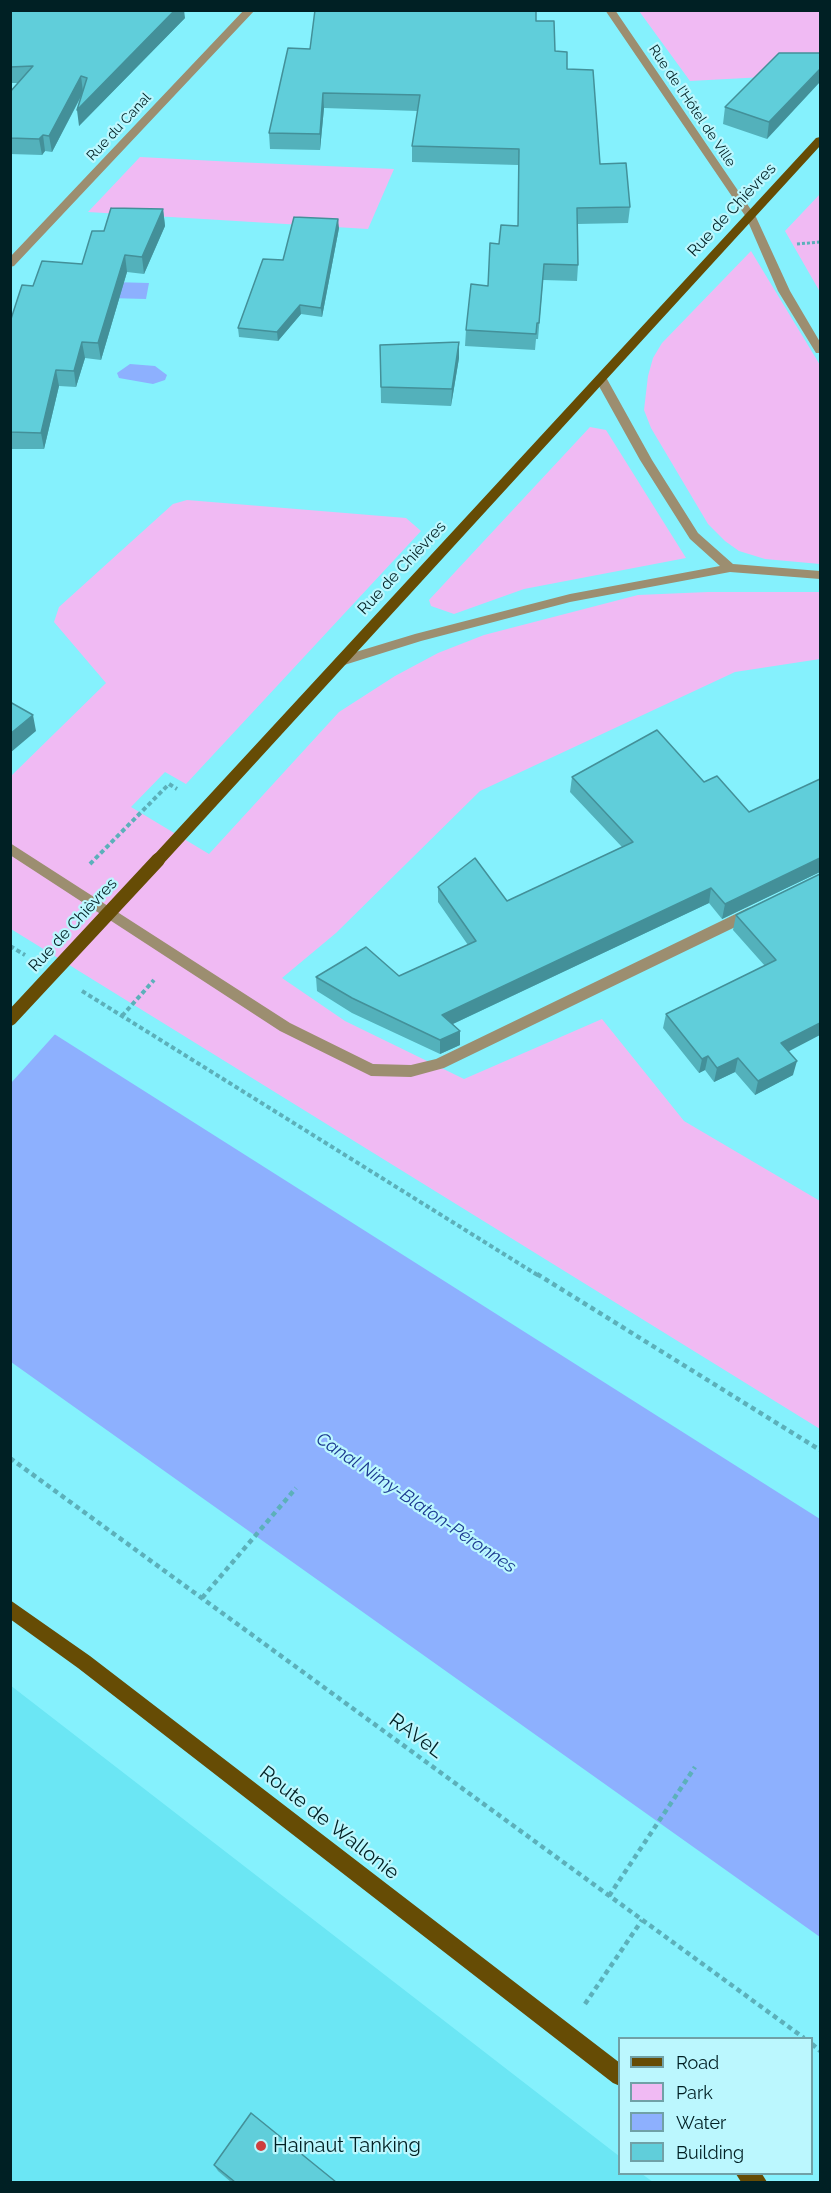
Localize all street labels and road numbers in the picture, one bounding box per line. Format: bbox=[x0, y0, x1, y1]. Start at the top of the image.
street label: Rue de l'Hôtel de Ville bbox=[645, 42, 739, 170]
street label: Rue du Canal bbox=[83, 90, 155, 164]
street label: Rue de Chièvres bbox=[684, 159, 780, 261]
street label: Rue de Chièvres bbox=[354, 517, 450, 619]
street label: Rue de Chièvres bbox=[25, 874, 121, 976]
street label: RAVeL bbox=[384, 1708, 448, 1764]
street label: Route de Wallonie bbox=[254, 1761, 404, 1885]

